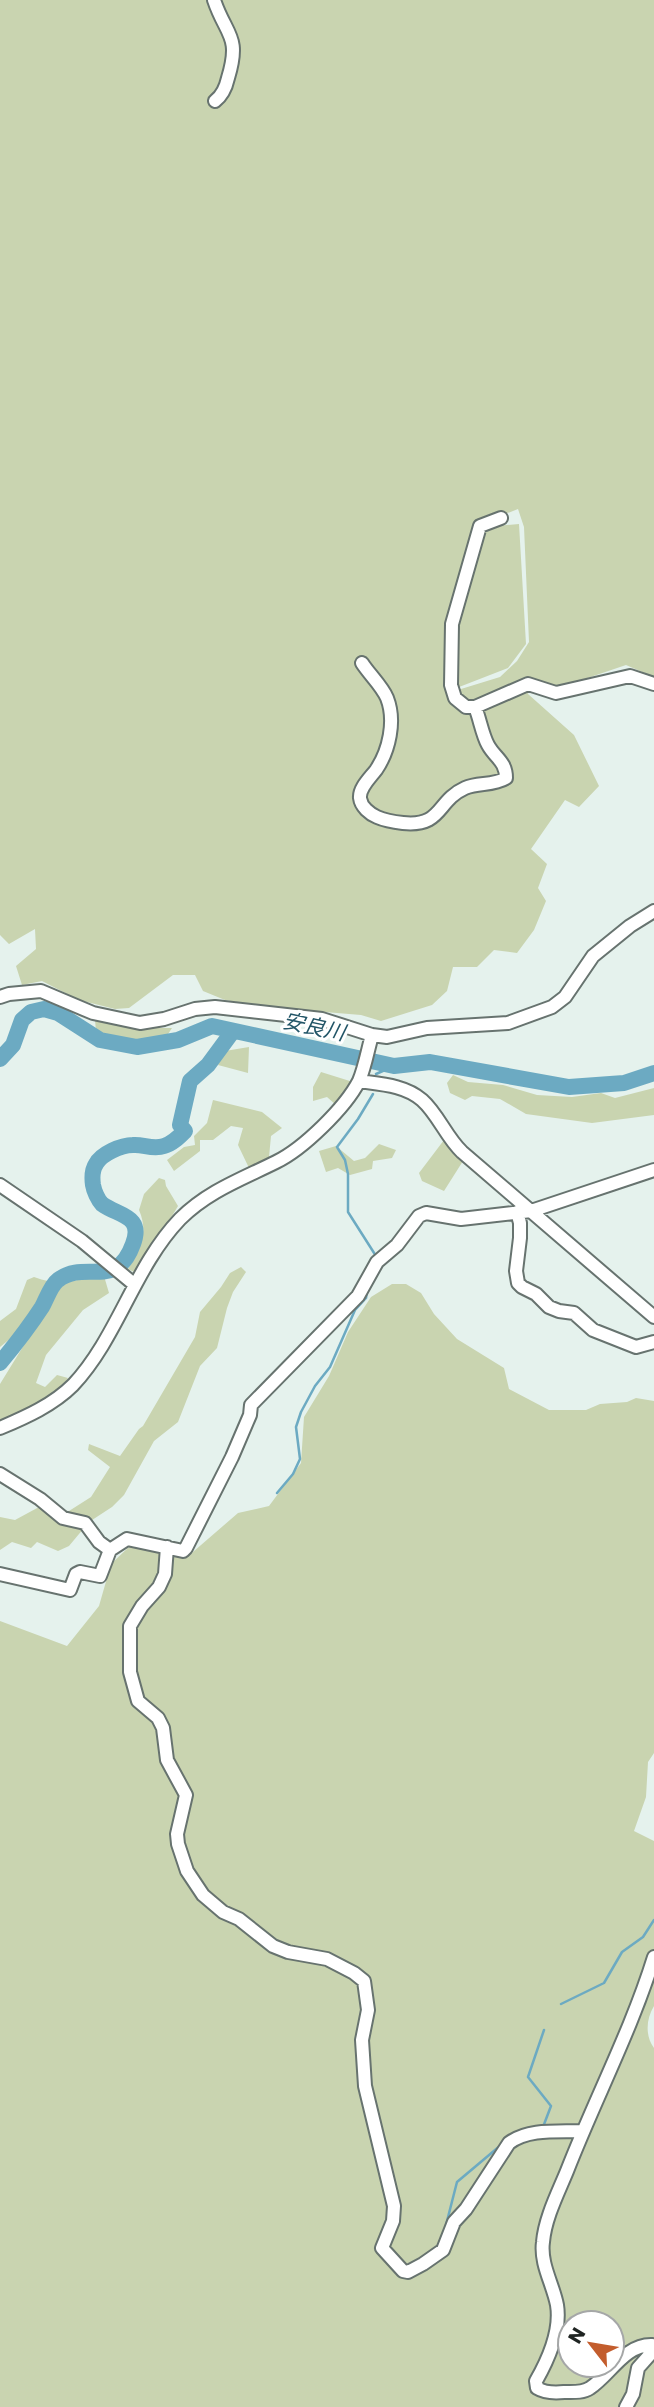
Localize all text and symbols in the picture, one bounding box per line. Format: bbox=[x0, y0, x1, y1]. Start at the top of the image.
water label: 安良川 bbox=[280, 1006, 350, 1048]
north arrow bbox=[556, 2309, 626, 2379]
text: N bbox=[562, 2322, 592, 2349]

